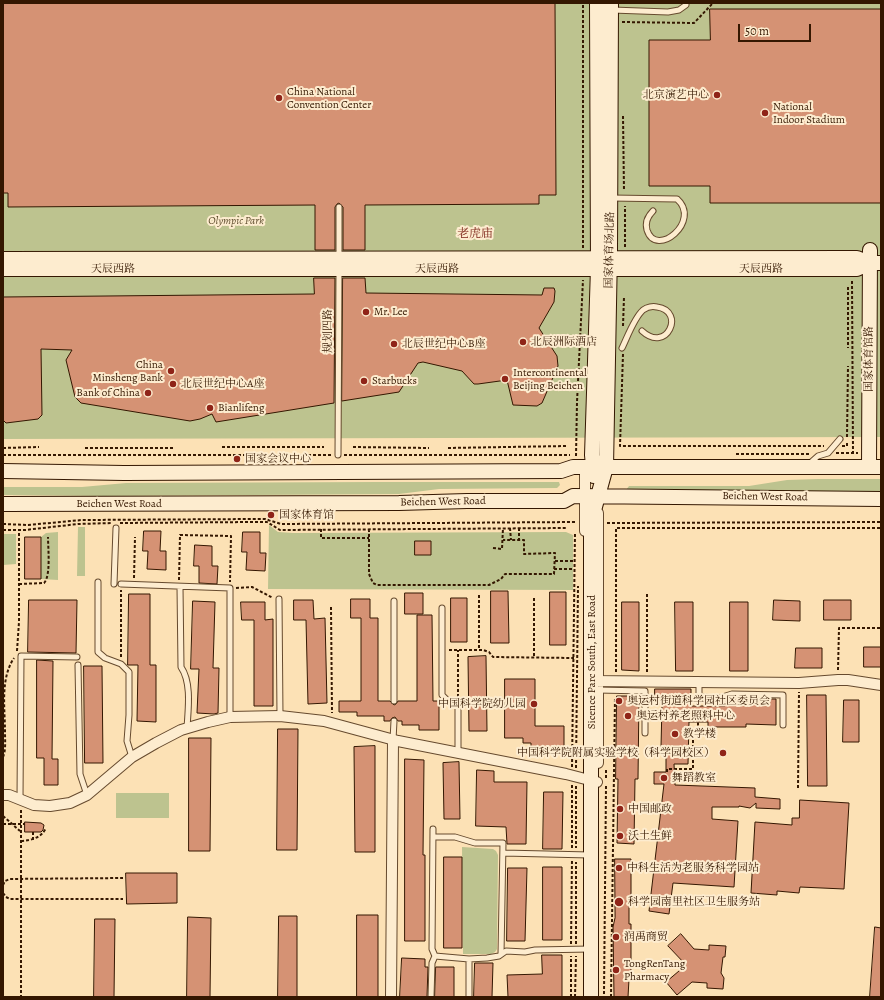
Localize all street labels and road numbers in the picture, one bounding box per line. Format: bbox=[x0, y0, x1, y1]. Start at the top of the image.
street label: 国家体育场北路 bbox=[603, 211, 617, 289]
street label: 天辰西路 bbox=[91, 262, 135, 276]
street label: 天辰西路 bbox=[415, 262, 459, 276]
street label: 天辰西路 bbox=[739, 262, 783, 276]
street label: 规划四路 bbox=[321, 309, 335, 353]
street label: 国家体育馆路 bbox=[862, 326, 876, 392]
street label: Beichen West Road bbox=[722, 490, 808, 504]
street label: Beichen West Road bbox=[400, 495, 486, 509]
street label: Beichen West Road bbox=[76, 497, 162, 511]
street label: Sicence Parc South, East Road bbox=[585, 595, 599, 729]

